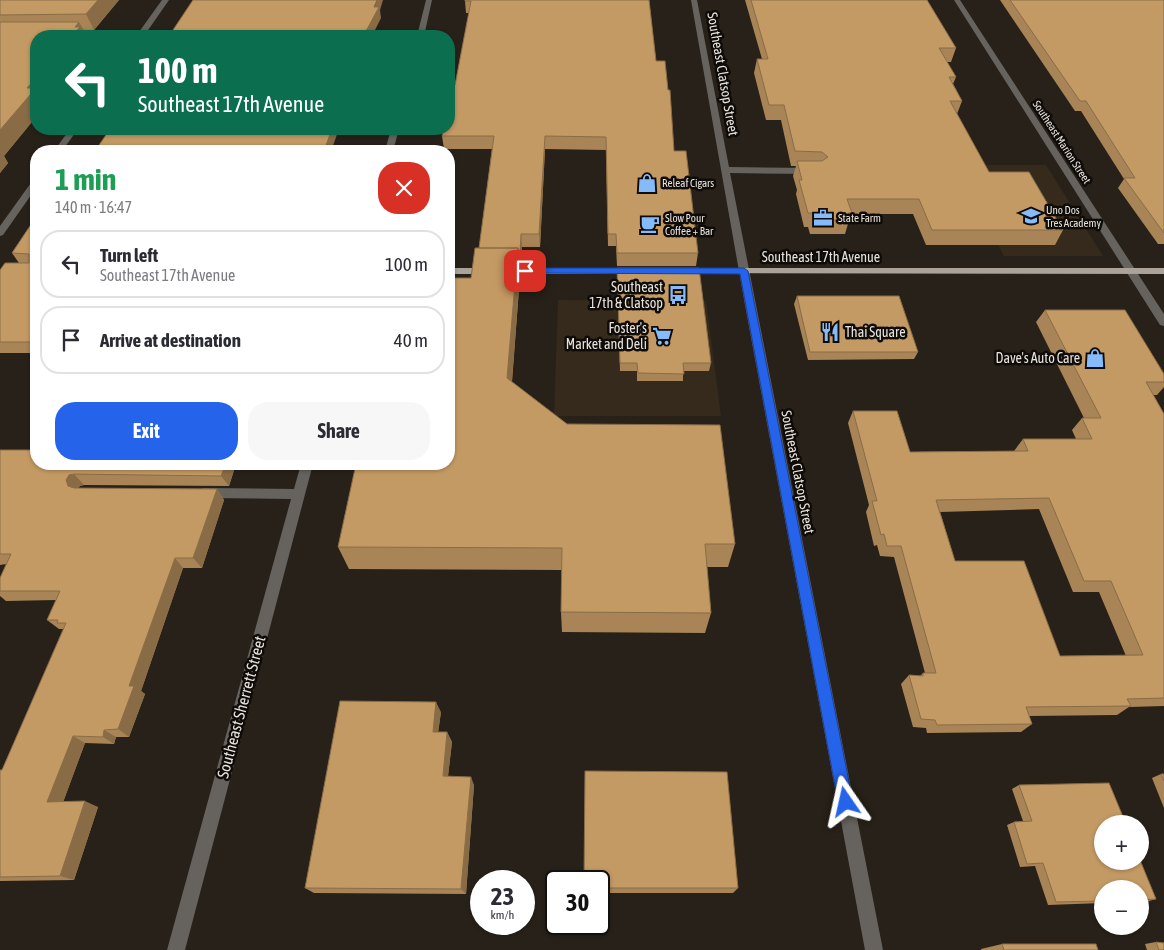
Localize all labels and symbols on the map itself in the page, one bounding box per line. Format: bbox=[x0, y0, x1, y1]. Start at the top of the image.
street label: Southeast Clatsop Street bbox=[704, 11, 742, 137]
street label: Southeast Marion Street bbox=[1031, 98, 1093, 186]
shop icon: Releaf Cigars bbox=[636, 172, 658, 194]
place label: Releaf Cigars bbox=[662, 177, 714, 189]
place label: Uno Dos Tres Academy bbox=[1046, 204, 1102, 229]
school or university icon: Uno Dos Tres Academy bbox=[1020, 205, 1042, 227]
office icon: State Farm bbox=[812, 207, 834, 229]
place label: Slow Pour Coffee + Bar bbox=[665, 212, 714, 237]
place label: State Farm bbox=[838, 212, 881, 224]
cafe icon: Slow Pour Coffee + Bar bbox=[639, 213, 661, 235]
street label: Southeast 17th Avenue bbox=[762, 249, 880, 265]
pin bbox=[504, 250, 546, 292]
place label: Southeast 17th & Clatsop bbox=[589, 279, 663, 311]
bus stop icon: Southeast 17th & Clatsop bbox=[667, 284, 689, 306]
place label: Foster's Market and Deli bbox=[566, 320, 647, 352]
restaurant icon: Thai Square bbox=[819, 321, 841, 343]
place label: Thai Square bbox=[845, 324, 906, 340]
supermarket icon: Foster's Market and Deli bbox=[651, 325, 673, 347]
shop icon: Dave's Auto Care bbox=[1084, 347, 1106, 369]
place label: Dave's Auto Care bbox=[996, 350, 1080, 366]
street label: Southeast Clatsop Street bbox=[778, 409, 818, 535]
street label: Southeast Sherrett Street bbox=[213, 634, 269, 780]
position arrow bbox=[819, 775, 871, 827]
speed limit sign: 30 bbox=[545, 870, 610, 935]

